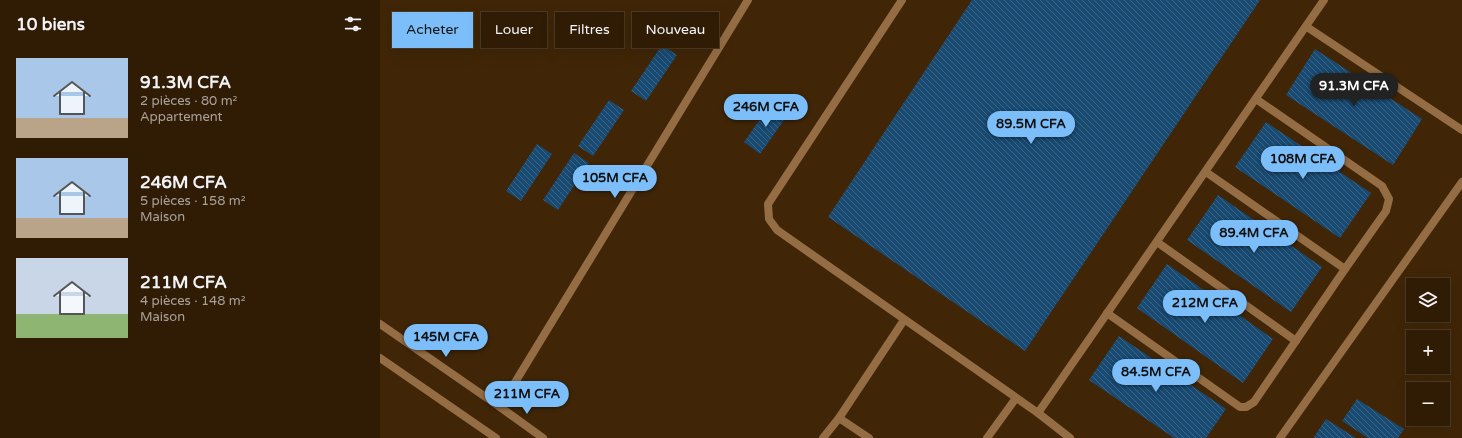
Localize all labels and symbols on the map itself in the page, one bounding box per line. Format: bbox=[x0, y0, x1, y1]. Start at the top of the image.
pin: 91.3M CFA bbox=[1308, 73, 1400, 107]
pin: 246M CFA bbox=[725, 94, 807, 128]
pin: 89.5M CFA bbox=[985, 111, 1077, 145]
pin: 108M CFA bbox=[1262, 146, 1344, 180]
pin: 105M CFA bbox=[574, 165, 656, 199]
pin: 89.4M CFA bbox=[1208, 220, 1300, 254]
pin: 212M CFA bbox=[1164, 290, 1246, 324]
pin: 145M CFA bbox=[405, 324, 487, 358]
pin: 84.5M CFA bbox=[1110, 359, 1202, 393]
pin: 211M CFA bbox=[486, 381, 568, 415]

